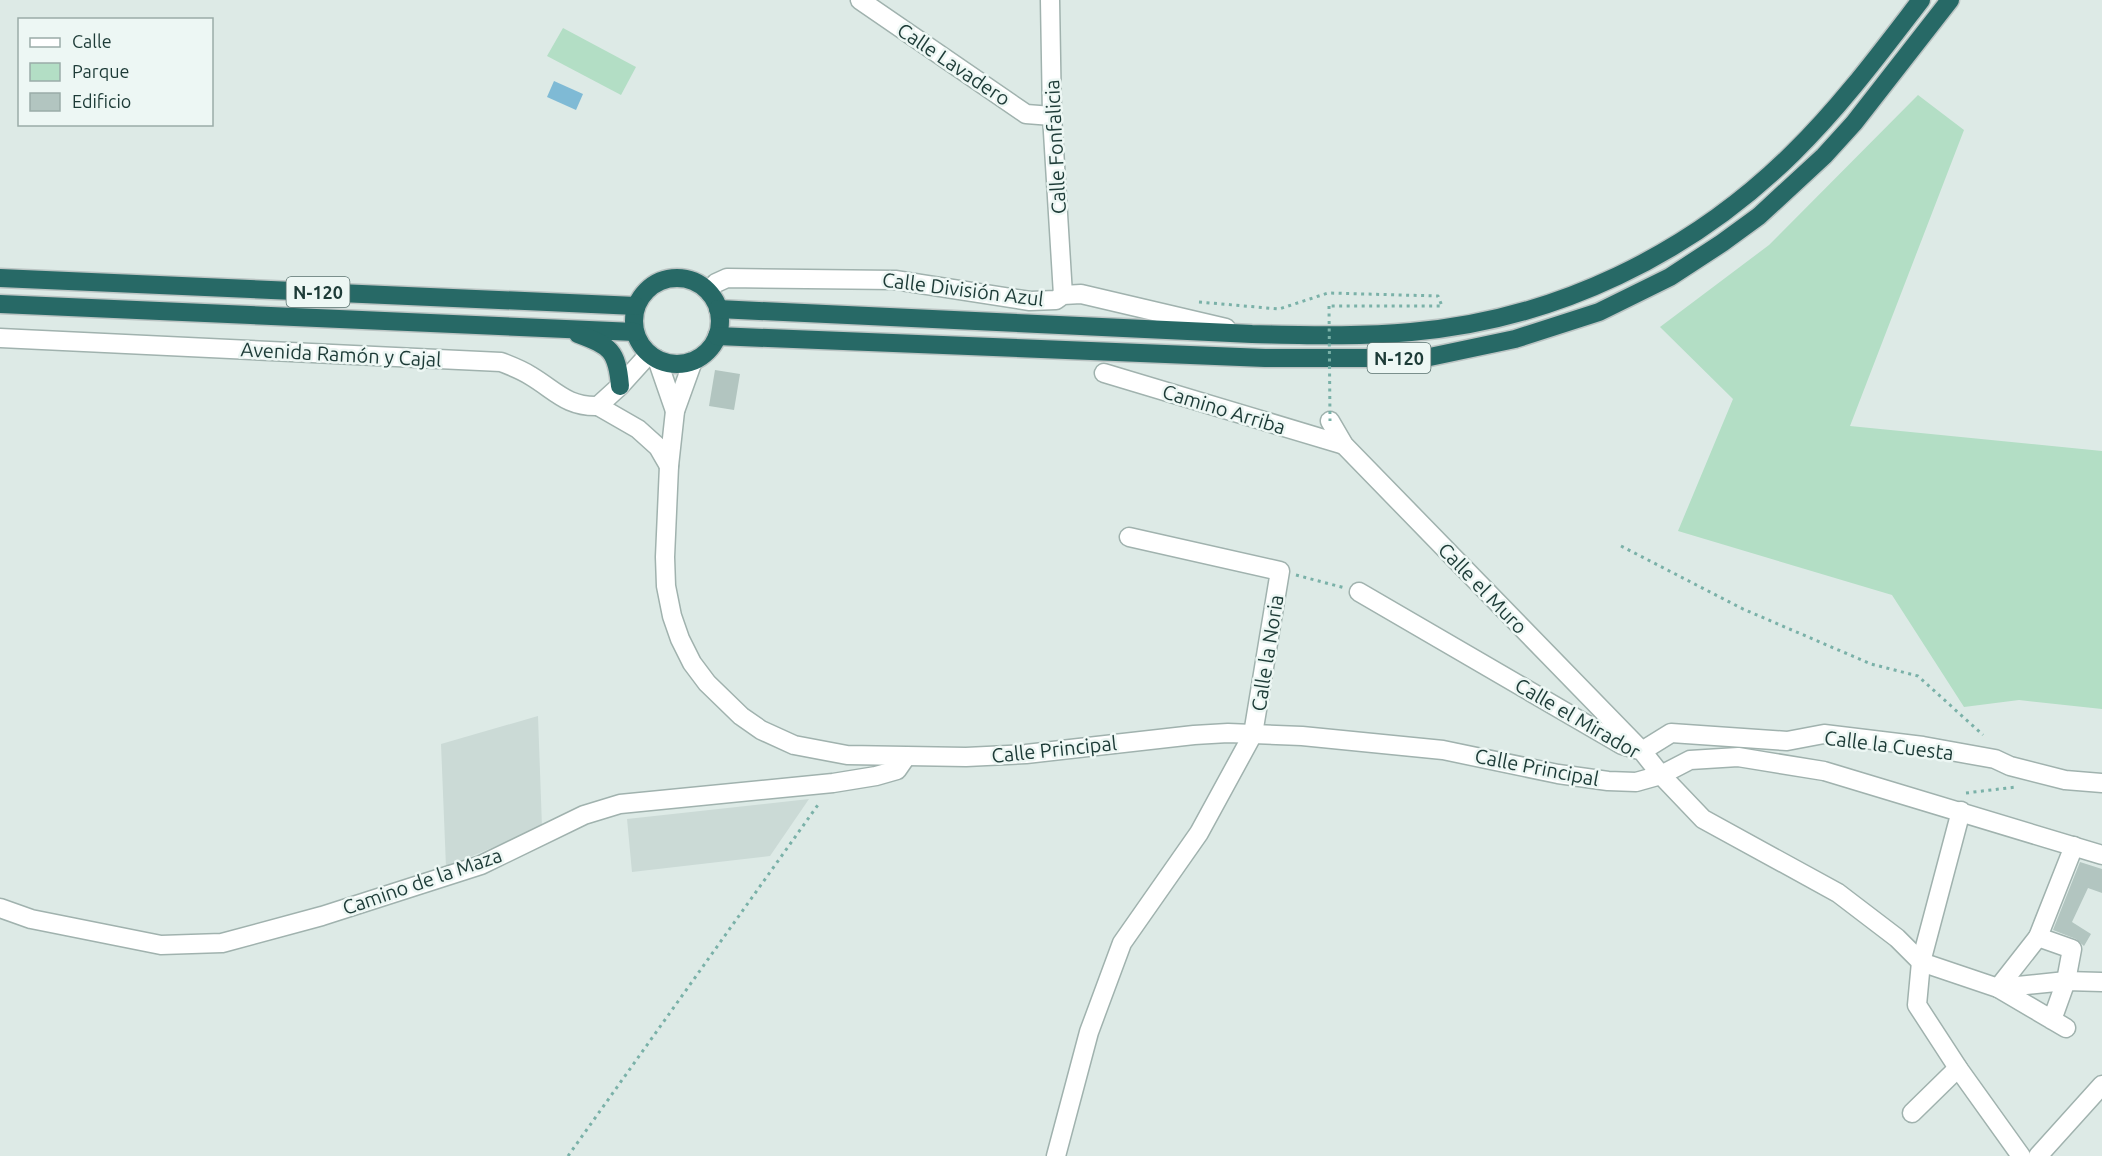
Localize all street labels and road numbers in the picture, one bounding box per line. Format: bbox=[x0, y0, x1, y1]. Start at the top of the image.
street label: Calle Lavadero bbox=[893, 18, 1015, 110]
street label: Calle Fonfalicia bbox=[1040, 79, 1070, 215]
street label: Calle División Azul bbox=[881, 268, 1045, 310]
road number: N-120 bbox=[286, 277, 350, 307]
street label: Avenida Ramón y Cajal bbox=[240, 337, 442, 371]
road number: N-120 bbox=[1368, 343, 1430, 373]
street label: Camino Arriba bbox=[1160, 379, 1288, 439]
street label: Calle el Muro bbox=[1434, 538, 1532, 638]
street label: Calle la Noria bbox=[1246, 593, 1288, 713]
street label: Calle el Mirador bbox=[1511, 673, 1645, 763]
street label: Calle la Cuesta bbox=[1823, 726, 1955, 764]
street label: Calle Principal bbox=[990, 731, 1118, 767]
street label: Calle Principal bbox=[1473, 744, 1601, 790]
street label: Camino de la Maza bbox=[339, 843, 505, 919]

